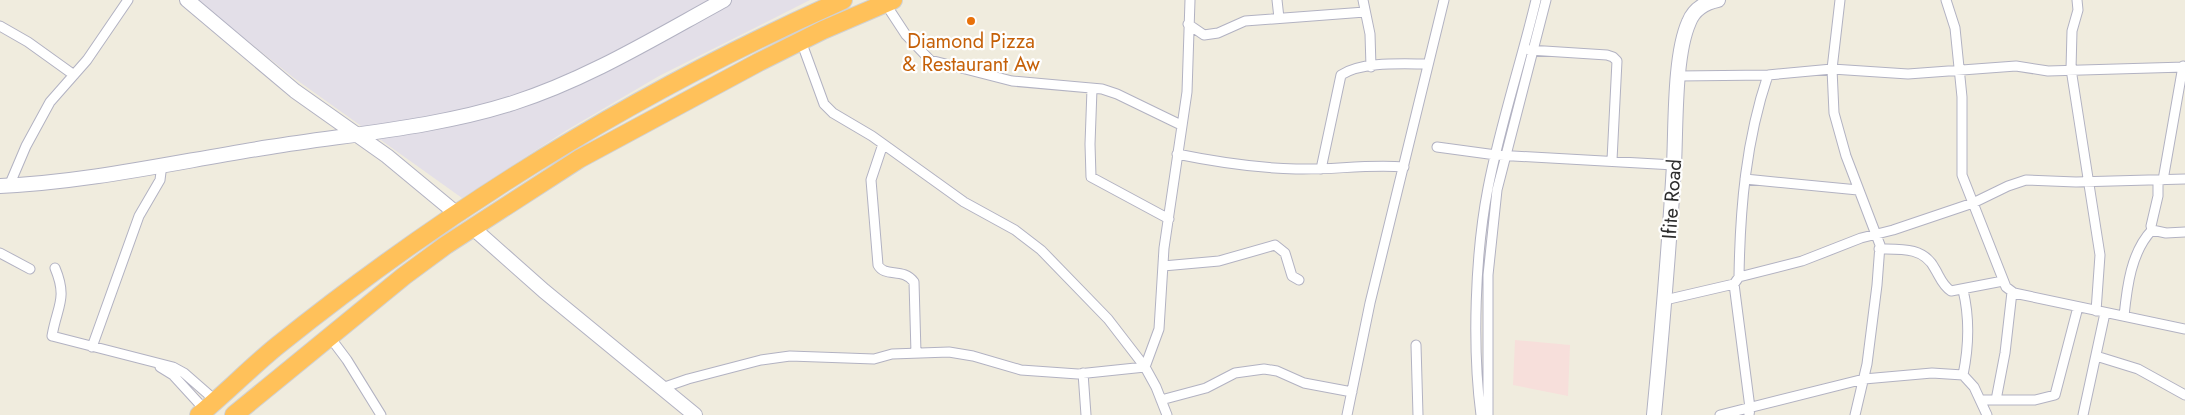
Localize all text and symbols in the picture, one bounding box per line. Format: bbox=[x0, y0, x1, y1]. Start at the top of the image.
marker: Diamond Pizza & Restaurant Aw bbox=[965, 15, 977, 27]
place label: Diamond Pizza & Restaurant Aw bbox=[902, 27, 1040, 79]
street label: Ifite Road bbox=[1655, 158, 1689, 240]

